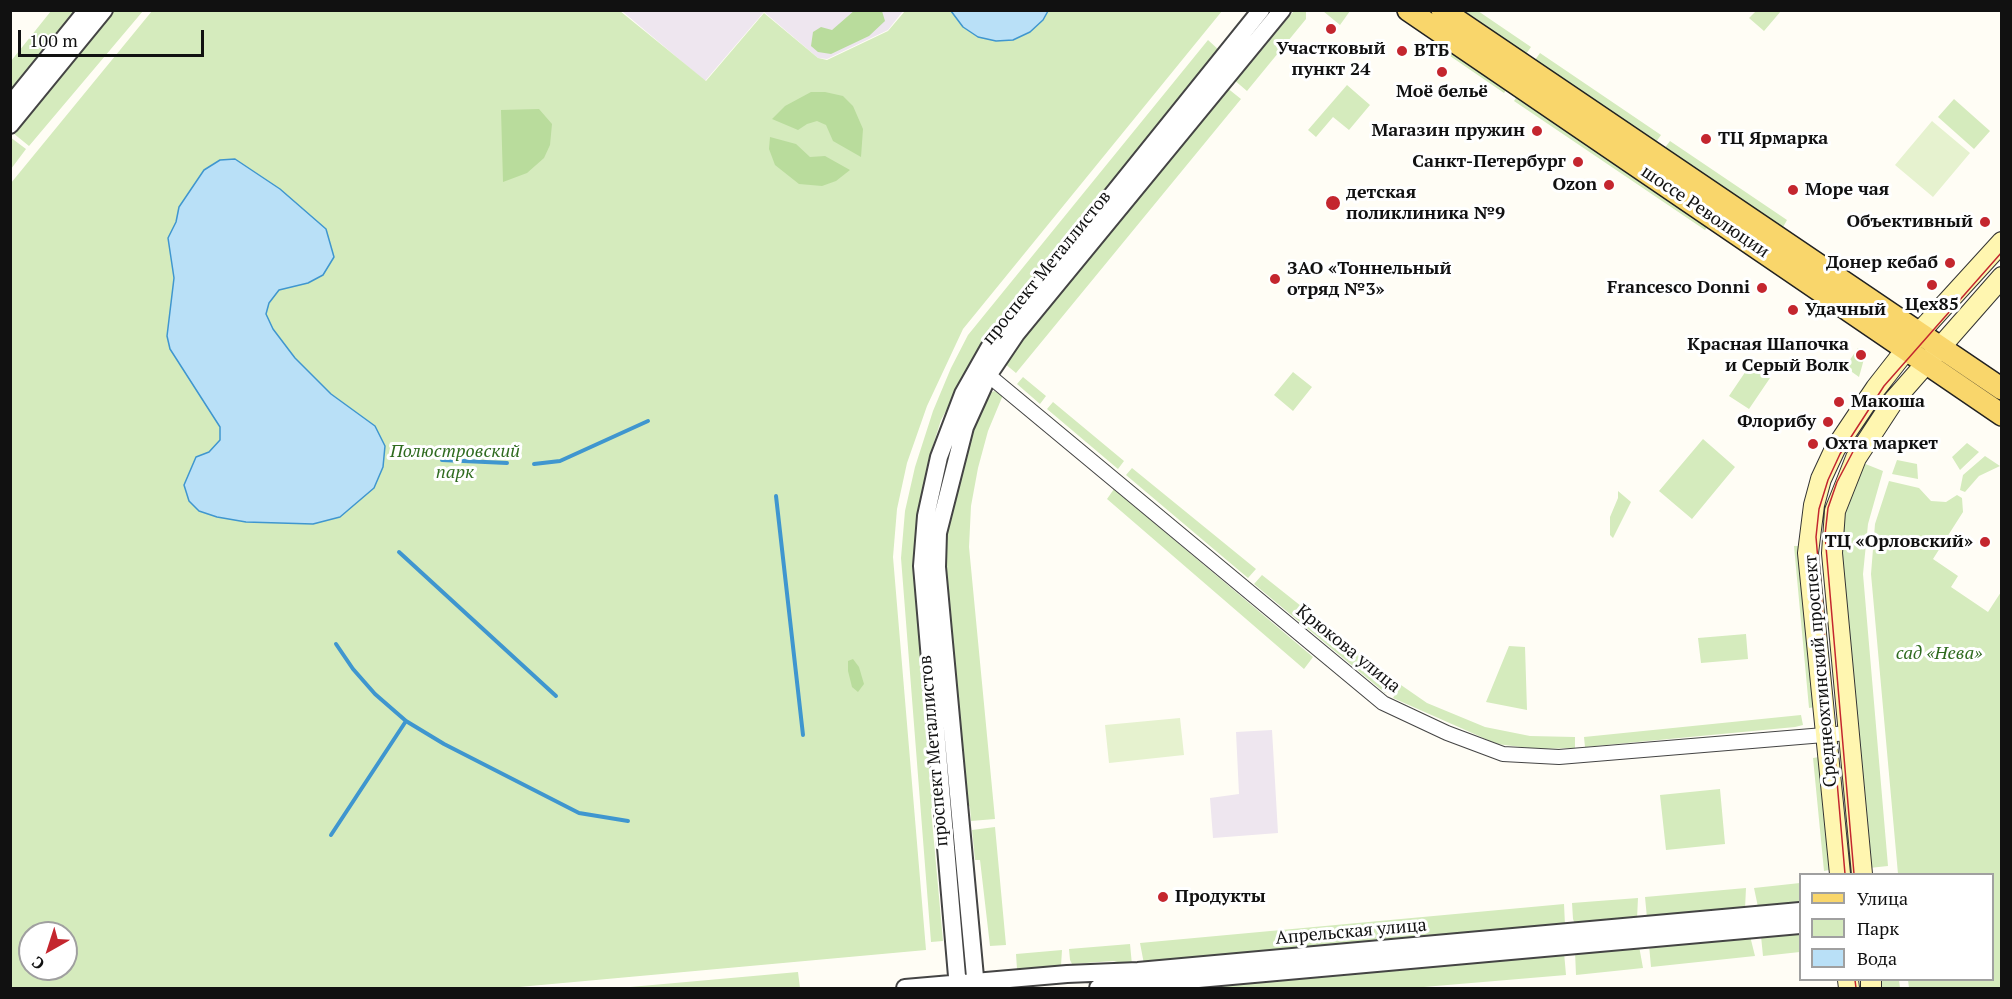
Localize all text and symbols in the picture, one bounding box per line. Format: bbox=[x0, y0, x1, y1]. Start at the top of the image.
scale bar bbox=[21, 18, 207, 56]
marker: Участковый пункт 24 bbox=[1324, 22, 1338, 36]
text: 100 m bbox=[29, 28, 78, 52]
place label: Участковый пункт 24 bbox=[1276, 38, 1386, 80]
place label: ВТБ bbox=[1414, 40, 1449, 62]
marker: ВТБ bbox=[1395, 44, 1409, 58]
marker: Моё бельё bbox=[1435, 65, 1449, 79]
place label: Моё бельё bbox=[1396, 81, 1488, 103]
place label: Магазин пружин bbox=[1371, 120, 1525, 142]
marker: Магазин пружин bbox=[1530, 124, 1544, 138]
place label: ТЦ Ярмарка bbox=[1718, 128, 1828, 150]
marker: ТЦ Ярмарка bbox=[1699, 132, 1713, 146]
place label: Санкт-Петербург bbox=[1412, 151, 1566, 173]
marker: Санкт-Петербург bbox=[1571, 155, 1585, 169]
street label: шоссе Революции bbox=[1637, 161, 1773, 263]
place label: Ozon bbox=[1552, 174, 1597, 196]
marker: Ozon bbox=[1602, 178, 1616, 192]
place label: Море чая bbox=[1805, 179, 1889, 201]
place label: детская поликлиника №9 bbox=[1346, 182, 1505, 224]
marker: Море чая bbox=[1786, 183, 1800, 197]
street label: проспект Металлистов bbox=[978, 187, 1116, 349]
marker: детская поликлиника №9 bbox=[1324, 194, 1342, 212]
place label: Объективный bbox=[1846, 211, 1973, 233]
marker: Объективный bbox=[1978, 215, 1992, 229]
place label: Донер кебаб bbox=[1826, 252, 1938, 274]
marker: Донер кебаб bbox=[1943, 256, 1957, 270]
place label: ЗАО «Тоннельный отряд №3» bbox=[1287, 258, 1452, 300]
marker: ЗАО «Тоннельный отряд №3» bbox=[1268, 272, 1282, 286]
place label: Francesco Donni bbox=[1607, 277, 1750, 299]
marker: Цех85 bbox=[1925, 278, 1939, 292]
marker: Francesco Donni bbox=[1755, 281, 1769, 295]
place label: Цех85 bbox=[1905, 294, 1959, 316]
place label: Удачный bbox=[1805, 299, 1886, 321]
marker: Удачный bbox=[1786, 303, 1800, 317]
place label: Красная Шапочка и Серый Волк bbox=[1687, 334, 1849, 376]
marker: Красная Шапочка и Серый Волк bbox=[1854, 348, 1868, 362]
place label: Макоша bbox=[1851, 391, 1925, 413]
marker: Макоша bbox=[1832, 395, 1846, 409]
place label: Флорибу bbox=[1737, 411, 1816, 433]
marker: Флорибу bbox=[1821, 415, 1835, 429]
place label: Охта маркет bbox=[1825, 433, 1938, 455]
marker: Охта маркет bbox=[1806, 437, 1820, 451]
park label: Полюстровский парк bbox=[390, 441, 520, 484]
place label: ТЦ «Орловский» bbox=[1825, 531, 1973, 553]
marker: ТЦ «Орловский» bbox=[1978, 535, 1992, 549]
street label: Среднеохтинский проспект bbox=[1800, 554, 1842, 788]
street label: Крюкова улица bbox=[1291, 600, 1405, 698]
park label: сад «Нева» bbox=[1896, 643, 1982, 665]
street label: проспект Металлистов bbox=[915, 654, 953, 848]
legend bbox=[1799, 873, 1994, 981]
place label: Продукты bbox=[1175, 886, 1266, 908]
text: Улица bbox=[1857, 886, 1908, 910]
marker: Продукты bbox=[1156, 890, 1170, 904]
street label: Апрельская улица bbox=[1275, 915, 1427, 949]
text: Парк bbox=[1857, 916, 1899, 940]
north arrow bbox=[18, 921, 78, 981]
text: Вода bbox=[1857, 946, 1897, 970]
text: С bbox=[27, 952, 49, 975]

